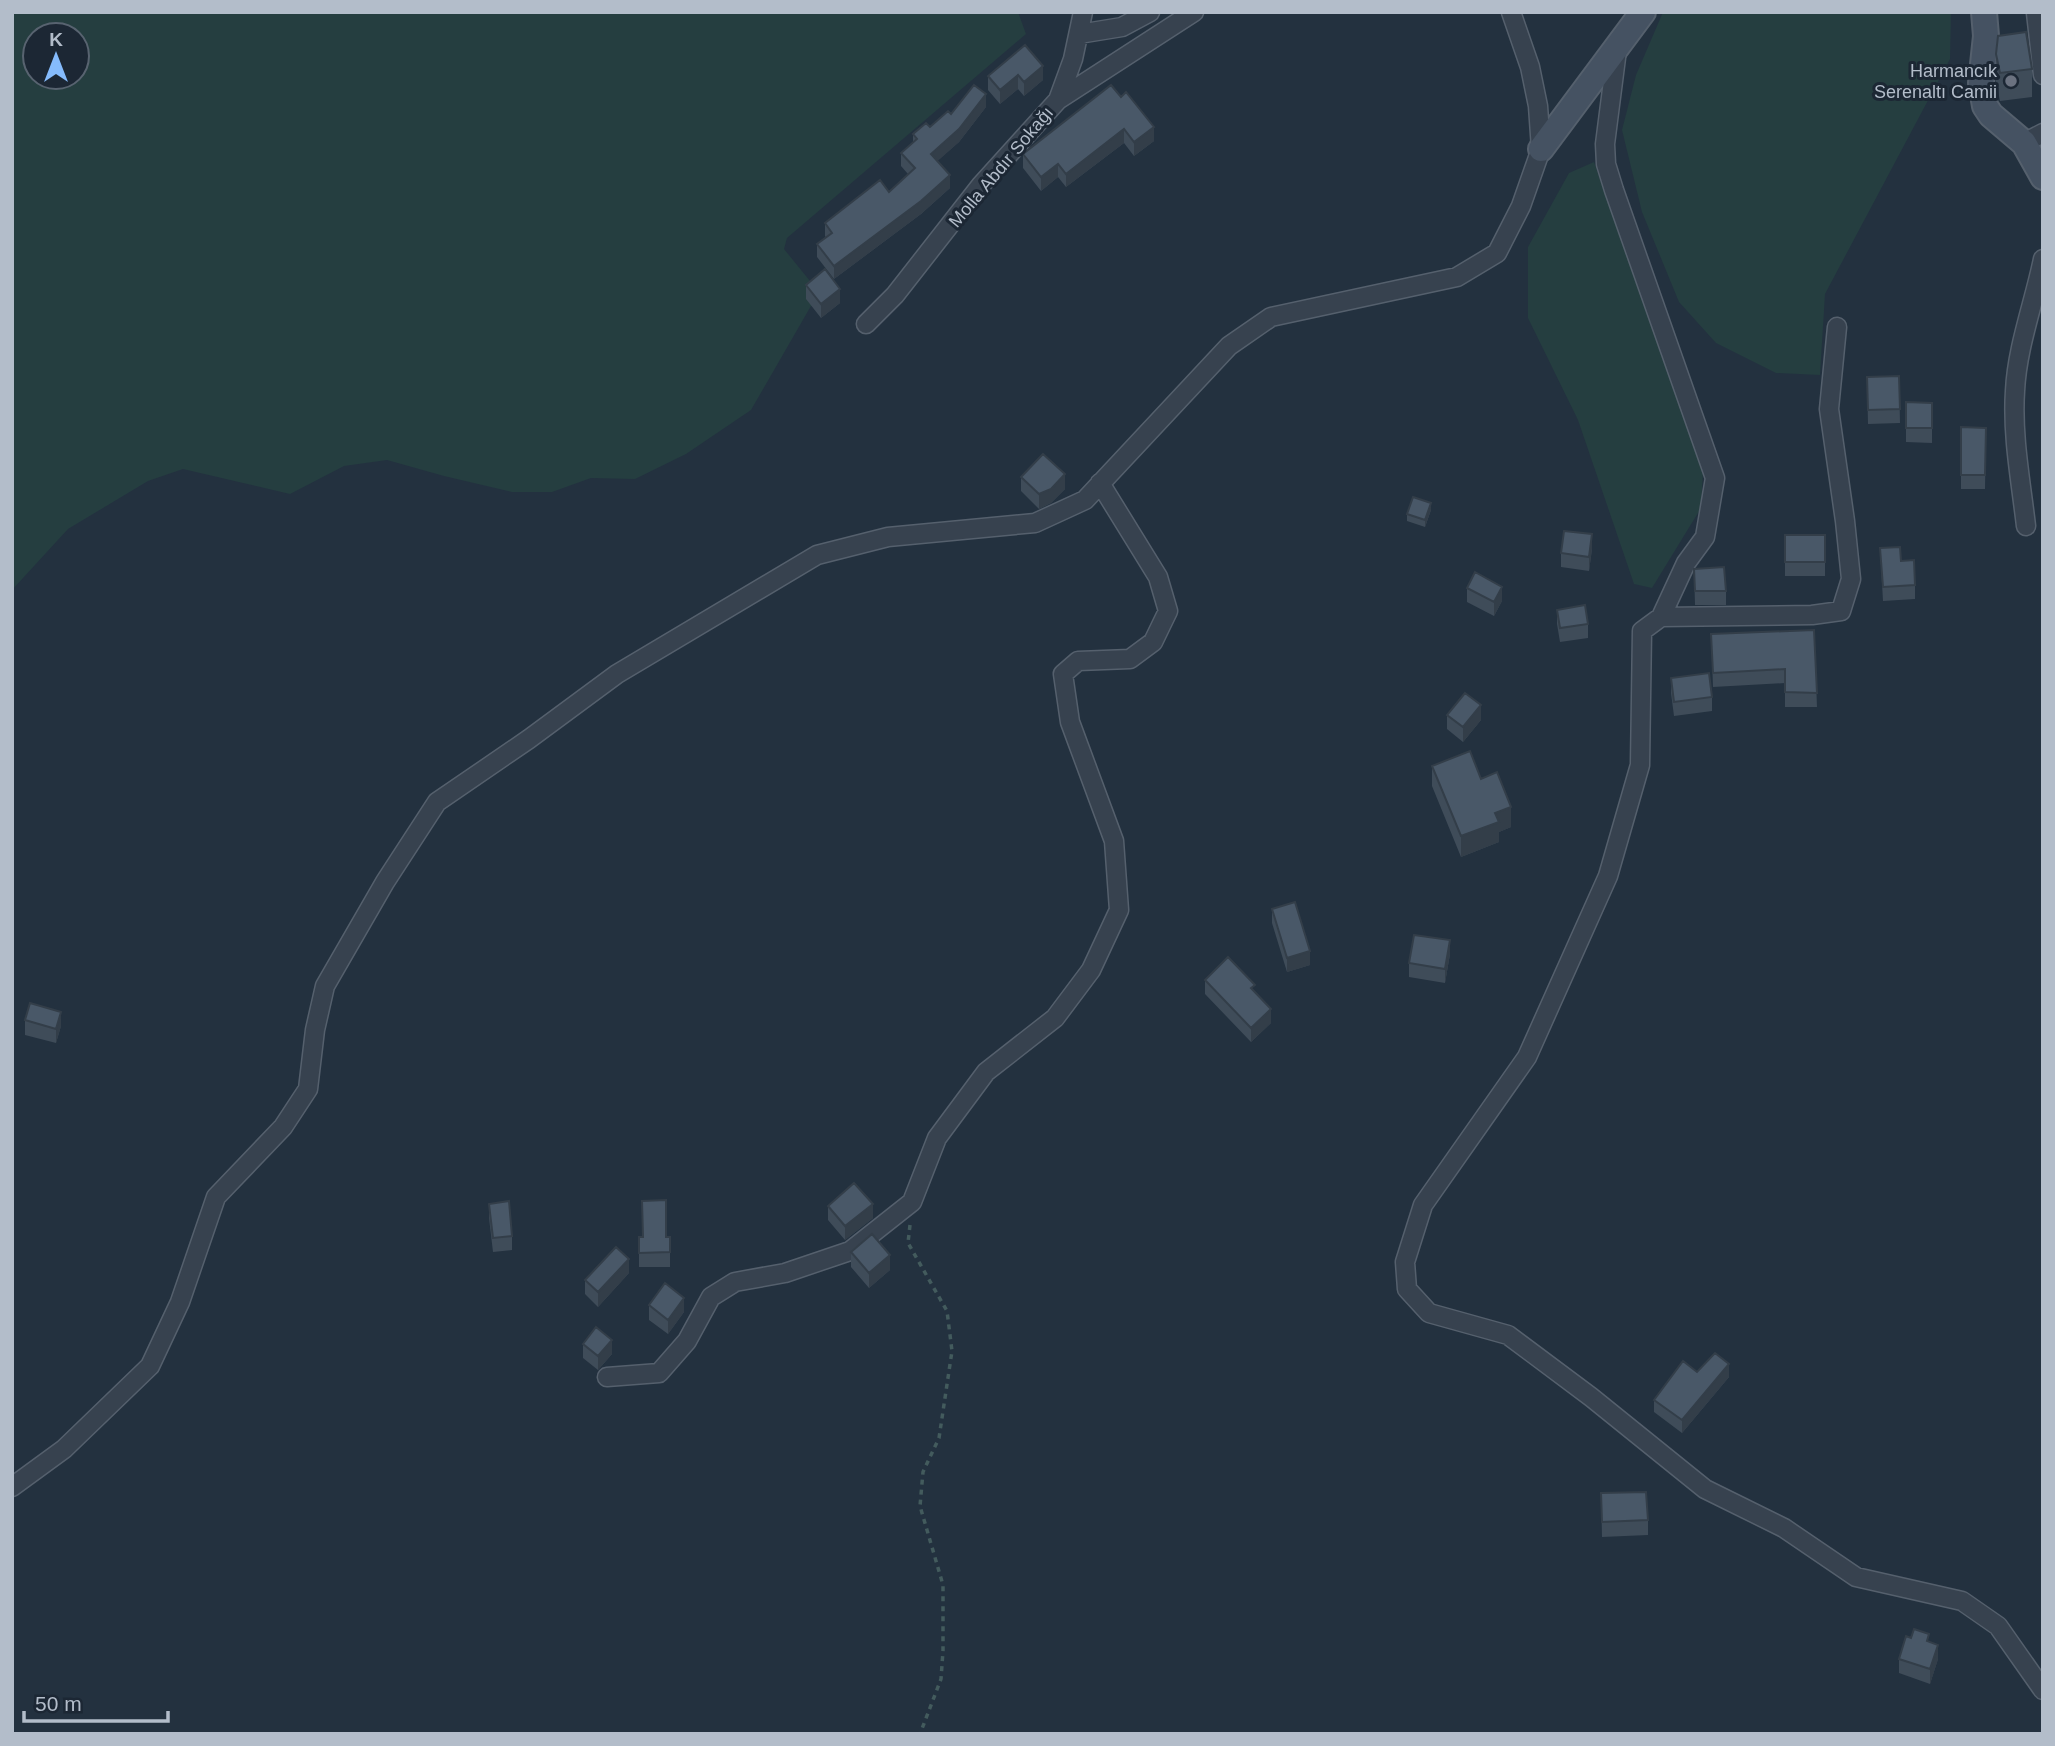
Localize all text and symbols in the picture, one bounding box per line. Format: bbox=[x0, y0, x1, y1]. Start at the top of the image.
north arrow bbox=[21, 21, 91, 91]
text: K bbox=[49, 29, 63, 50]
place label: Harmancık Serenaltı Camii bbox=[1874, 61, 1998, 102]
marker: Harmancık Serenaltı Camii bbox=[2003, 73, 2019, 89]
street label: Molla Abdır Sokağı bbox=[945, 103, 1057, 231]
scale bar bbox=[24, 1680, 168, 1724]
text: 50 m bbox=[35, 1692, 82, 1715]

